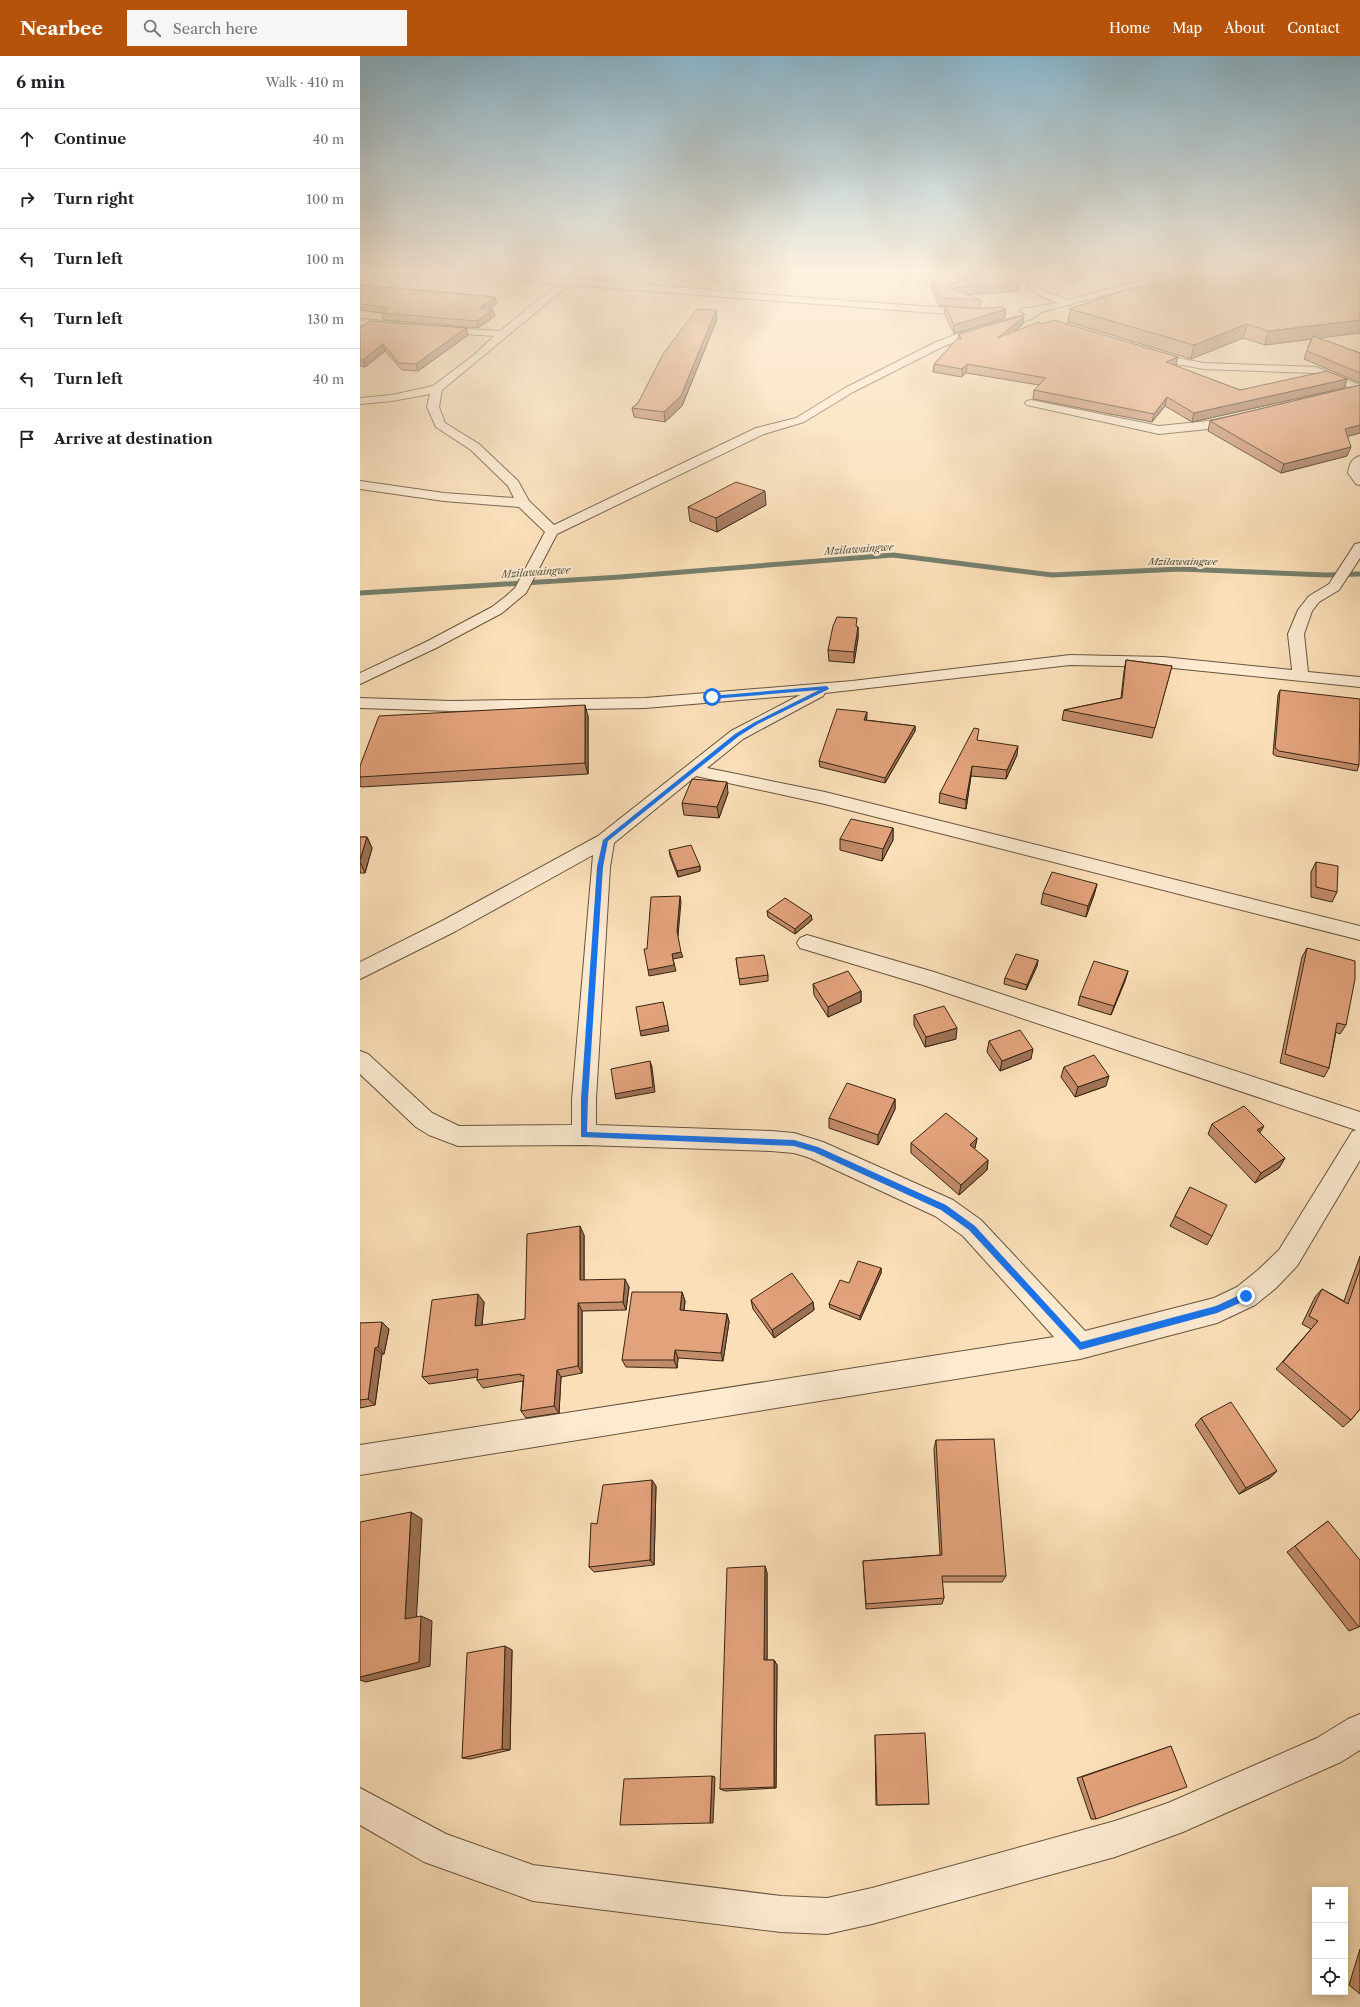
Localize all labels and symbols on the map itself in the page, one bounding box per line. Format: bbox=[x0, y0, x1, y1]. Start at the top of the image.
water label: Mzilawaingwe bbox=[823, 540, 895, 558]
water label: Mzilawaingwe bbox=[1147, 555, 1219, 568]
water label: Mzilawaingwe bbox=[500, 563, 572, 581]
route start bbox=[703, 688, 721, 706]
route end bbox=[1237, 1287, 1255, 1305]

